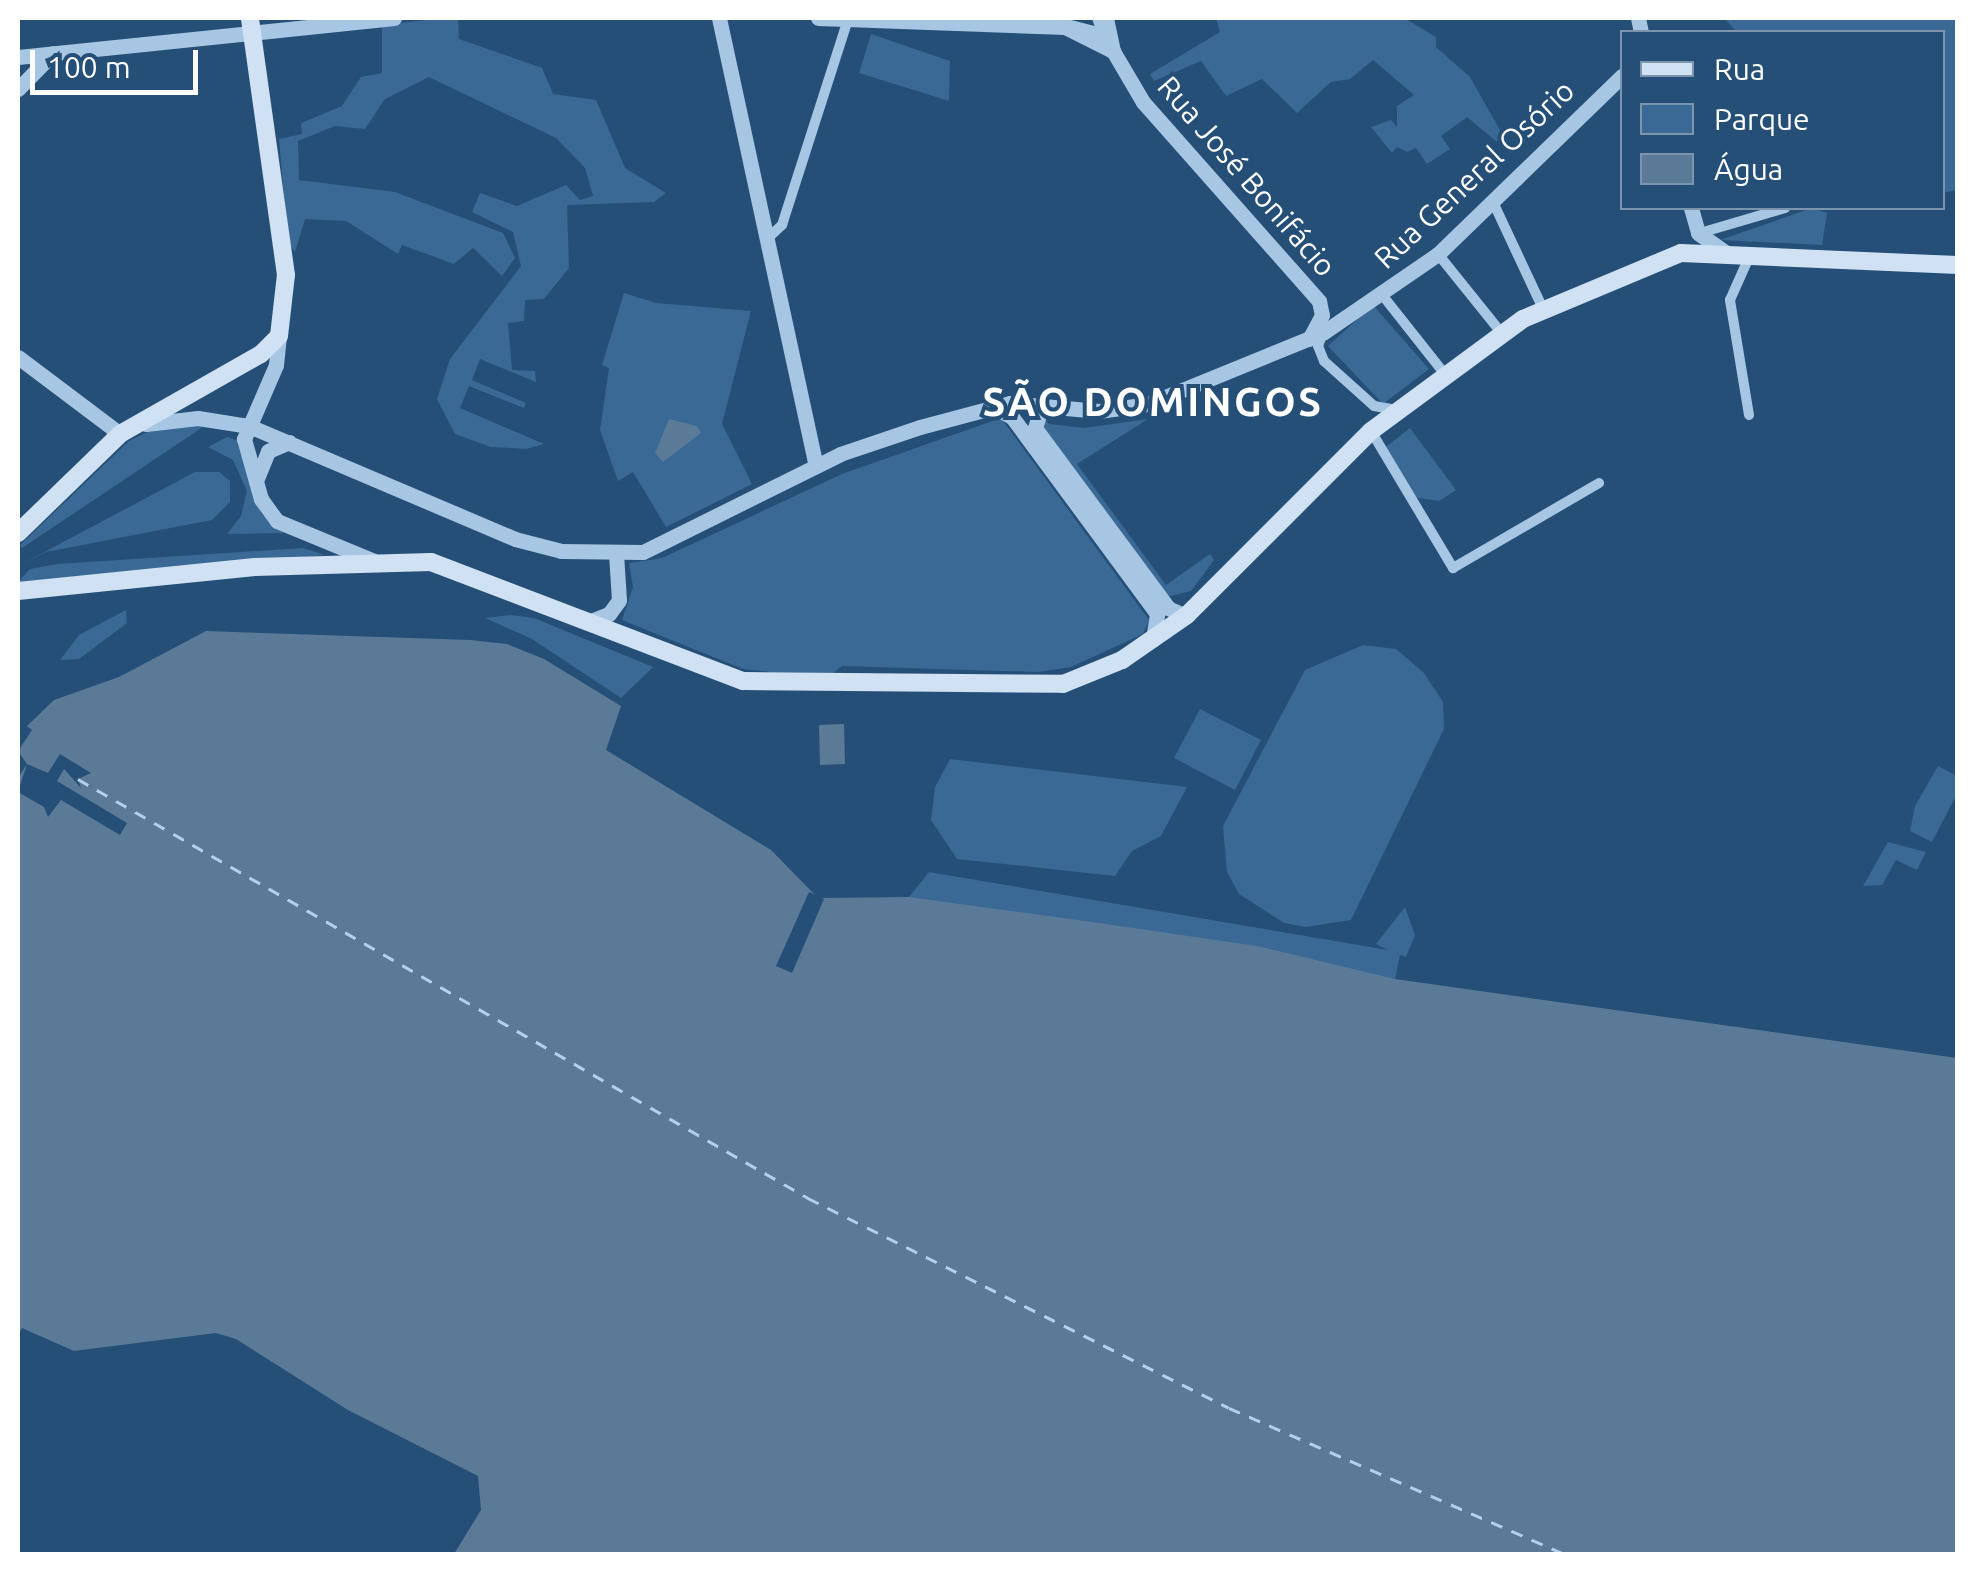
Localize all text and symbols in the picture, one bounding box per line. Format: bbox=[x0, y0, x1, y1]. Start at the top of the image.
scale bar bbox=[35, 30, 202, 92]
legend bbox=[1620, 30, 1945, 210]
text: 100 m bbox=[47, 50, 131, 84]
text: Rua bbox=[1714, 52, 1765, 86]
street label: Rua José Bonifácio bbox=[1150, 69, 1344, 283]
street label: Rua General Osório bbox=[1367, 72, 1581, 276]
text: Parque bbox=[1714, 102, 1810, 136]
text: Água bbox=[1714, 152, 1783, 186]
district label: SÃO DOMINGOS bbox=[983, 378, 1323, 426]

